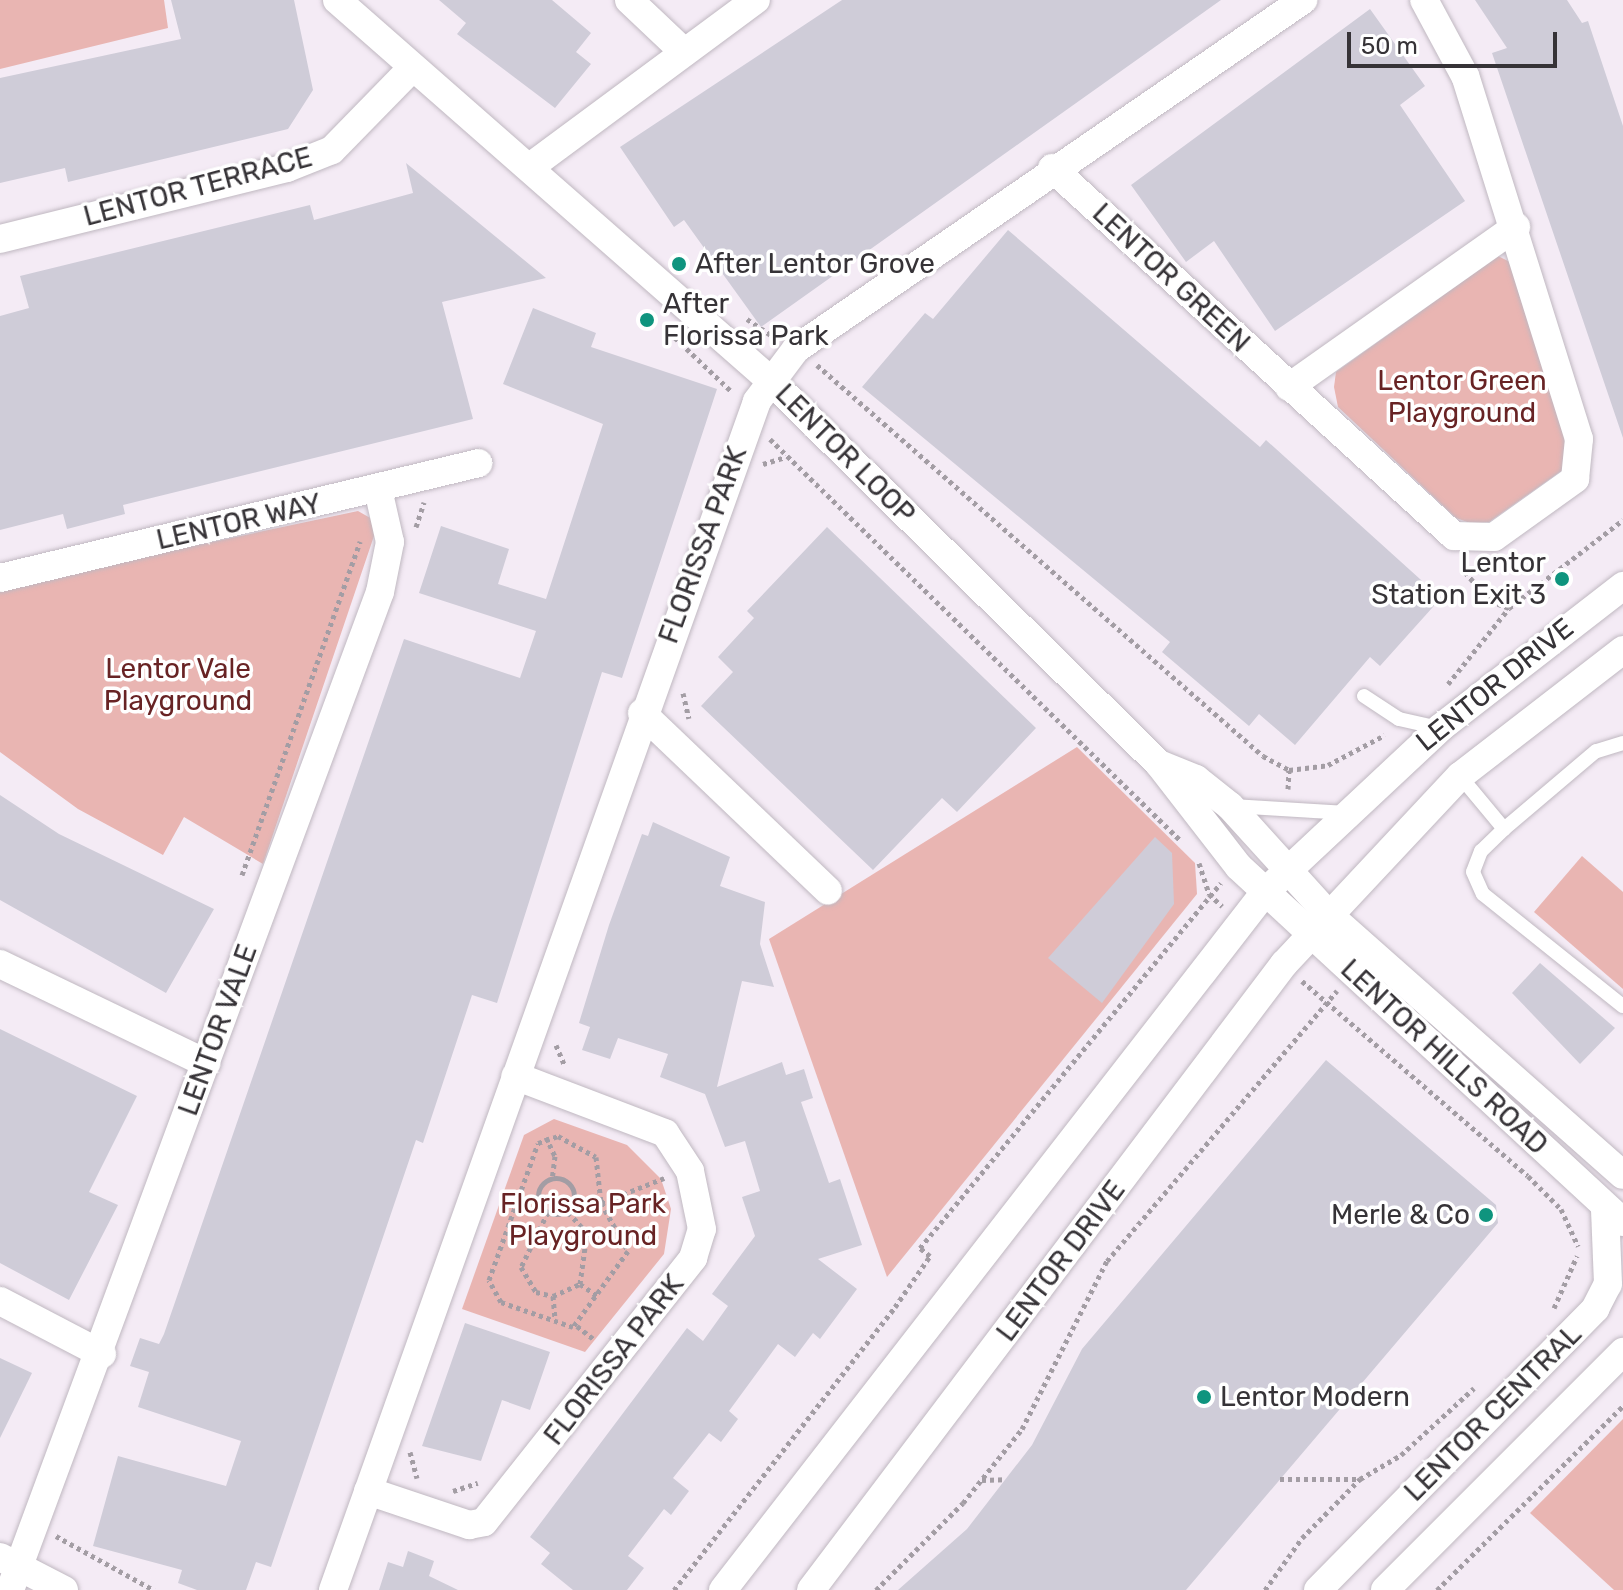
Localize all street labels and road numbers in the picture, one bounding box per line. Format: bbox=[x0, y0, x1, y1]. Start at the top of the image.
street label: LENTOR TERRACE bbox=[80, 140, 316, 234]
street label: LENTOR GREEN bbox=[1085, 197, 1257, 359]
street label: LENTOR LOOP bbox=[768, 377, 922, 531]
street label: FLORISSA PARK bbox=[652, 442, 754, 648]
street label: LENTOR WAY bbox=[153, 487, 325, 557]
street label: LENTOR DRIVE bbox=[1410, 611, 1580, 759]
street label: LENTOR VALE bbox=[171, 939, 265, 1121]
street label: LENTOR HILLS ROAD bbox=[1334, 952, 1554, 1162]
street label: LENTOR DRIVE bbox=[990, 1174, 1132, 1348]
street label: FLORISSA PARK bbox=[537, 1268, 691, 1452]
street label: LENTOR CENTRAL bbox=[1398, 1318, 1588, 1508]

